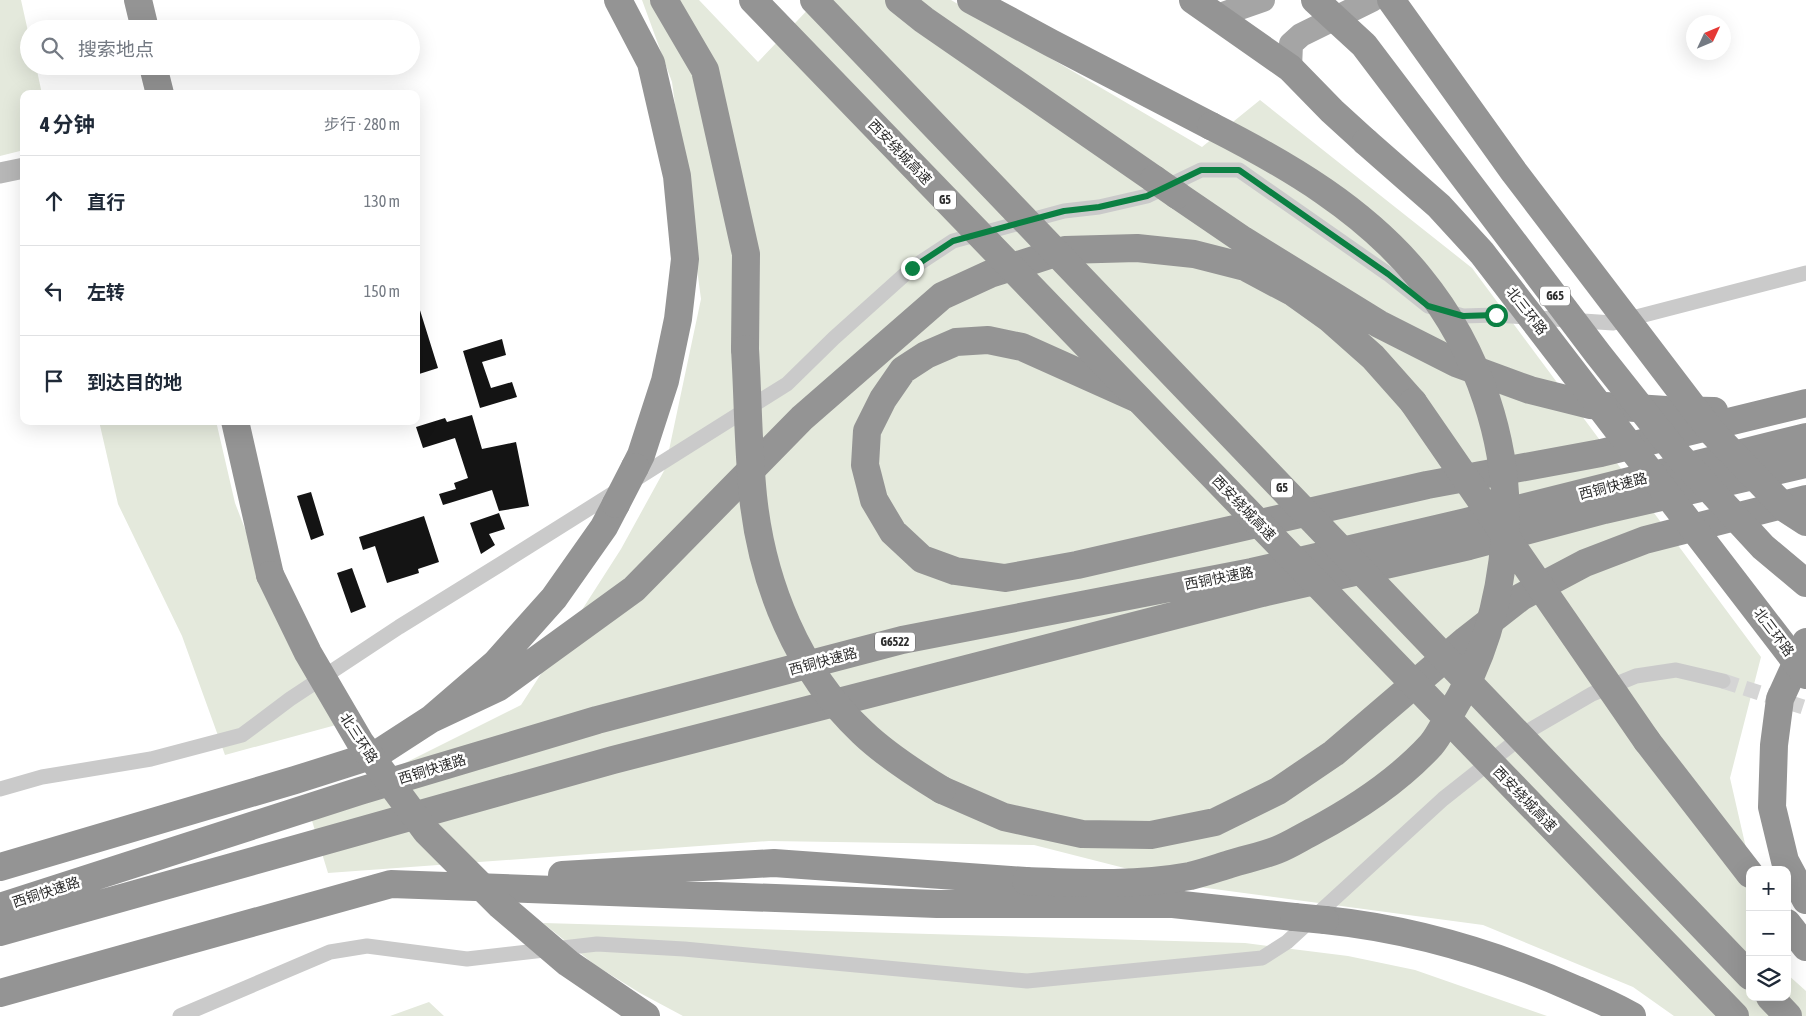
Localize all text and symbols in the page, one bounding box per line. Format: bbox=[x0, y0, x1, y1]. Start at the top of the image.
north arrow bbox=[1686, 15, 1731, 60]
search box bbox=[20, 20, 420, 75]
icon: search bbox=[38, 34, 66, 62]
text: 搜索地点 bbox=[78, 38, 154, 60]
text: 4 分钟 bbox=[40, 112, 95, 136]
text: 步行 · 280 m bbox=[324, 115, 400, 133]
street label: 西安绕城高速 bbox=[865, 116, 935, 188]
icon: ahead bbox=[40, 187, 68, 215]
road number: G5 bbox=[934, 190, 956, 210]
text: 直行 bbox=[87, 191, 125, 213]
text: 130 m bbox=[364, 192, 400, 210]
route end bbox=[901, 257, 924, 280]
icon: left bbox=[40, 277, 68, 305]
text: 左转 bbox=[87, 281, 125, 303]
text: 150 m bbox=[364, 282, 400, 300]
street label: 北三环路 bbox=[1503, 284, 1551, 338]
road number: G65 bbox=[1540, 286, 1570, 306]
route start bbox=[1485, 304, 1508, 327]
icon: arrive bbox=[40, 367, 68, 395]
text: 到达目的地 bbox=[87, 371, 182, 393]
street label: 西铜快速路 bbox=[1577, 470, 1649, 502]
street label: 西安绕城高速 bbox=[1209, 472, 1279, 544]
road number: G5 bbox=[1271, 478, 1293, 498]
street label: 西铜快速路 bbox=[1183, 563, 1255, 593]
street label: 北三环路 bbox=[1751, 605, 1797, 659]
road number: G6522 bbox=[875, 632, 915, 652]
street label: 西铜快速路 bbox=[787, 644, 859, 678]
street label: 北三环路 bbox=[337, 710, 381, 766]
street label: 西铜快速路 bbox=[396, 751, 468, 787]
street label: 西安绕城高速 bbox=[1490, 763, 1560, 835]
map controls bbox=[1746, 866, 1791, 1001]
button: + bbox=[1746, 866, 1791, 911]
street label: 西铜快速路 bbox=[10, 874, 82, 910]
button: − bbox=[1746, 911, 1791, 956]
button: layers bbox=[1746, 956, 1791, 1001]

